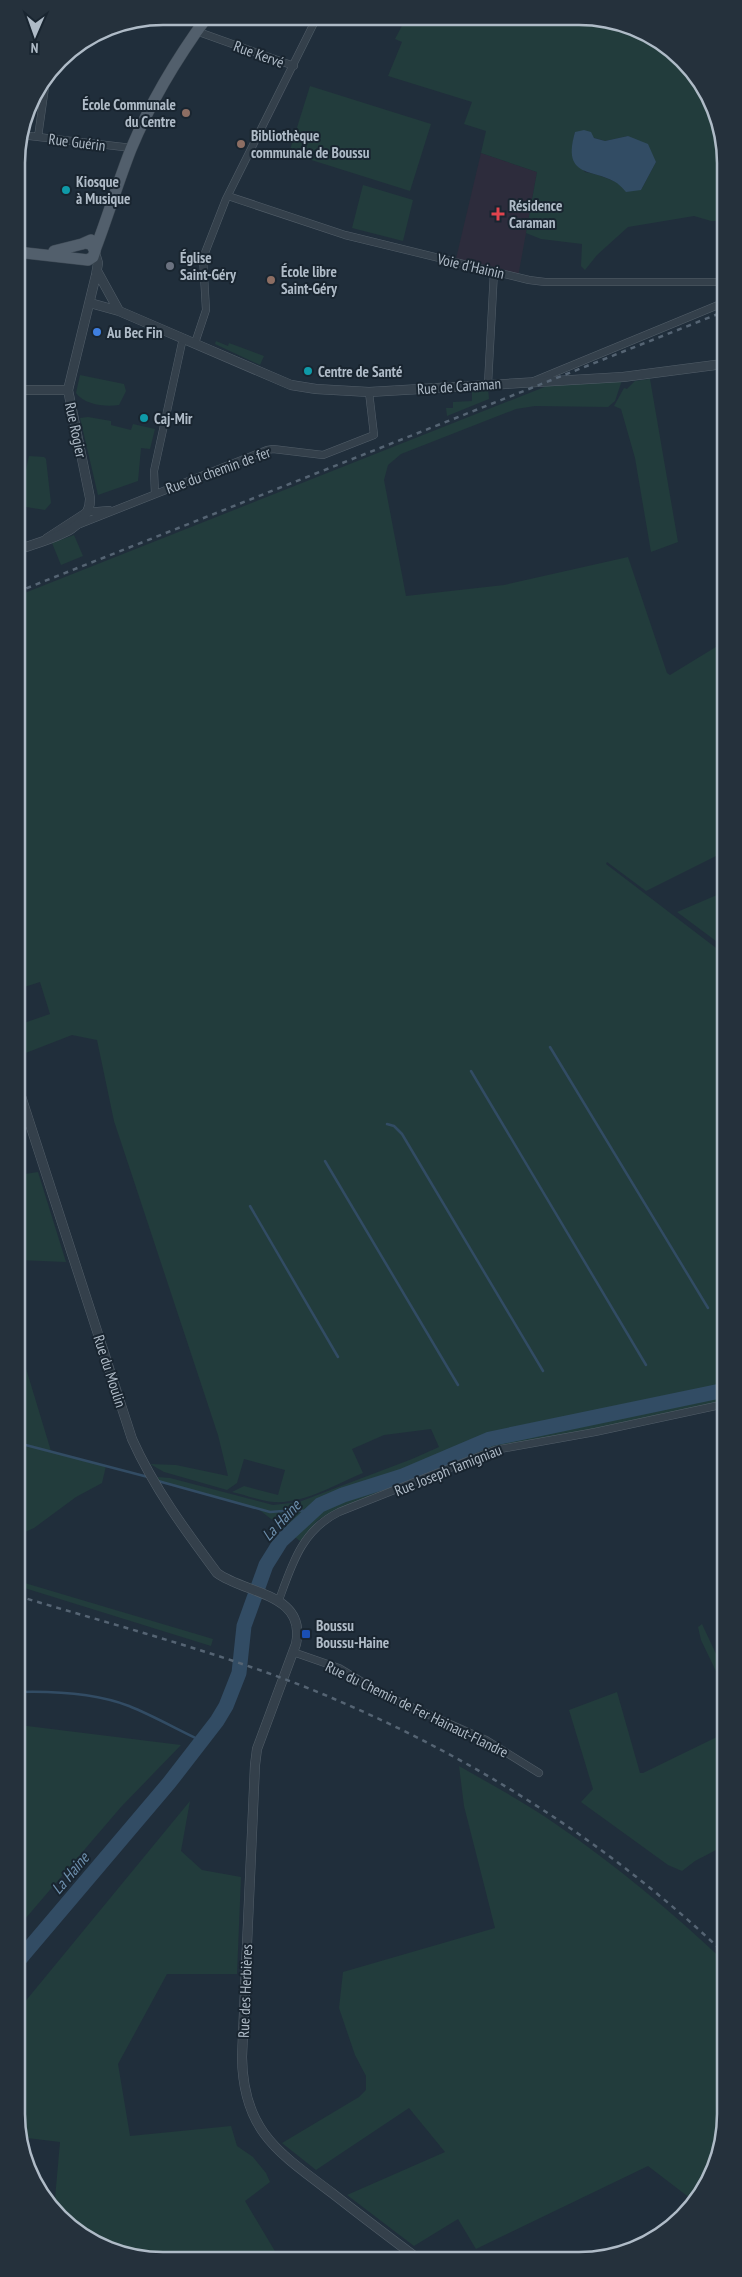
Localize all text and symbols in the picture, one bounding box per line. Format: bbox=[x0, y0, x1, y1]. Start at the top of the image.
north arrow bbox=[10, 10, 60, 60]
street label: Rue Kervé bbox=[231, 36, 287, 72]
text: N bbox=[30, 39, 39, 57]
place label: École Communale du Centre bbox=[82, 95, 176, 131]
marker: École Communale du Centre bbox=[180, 107, 192, 119]
place label: Bibliothèque communale de Boussu bbox=[251, 126, 370, 162]
street label: Rue Guérin bbox=[47, 129, 107, 155]
marker: Bibliothèque communale de Boussu bbox=[235, 138, 247, 150]
place label: Kiosque à Musique bbox=[76, 172, 130, 208]
marker: Kiosque à Musique bbox=[60, 184, 72, 196]
place label: Résidence Caraman bbox=[509, 196, 562, 232]
marker: Résidence Caraman bbox=[491, 207, 505, 221]
place label: Église Saint-Géry bbox=[180, 248, 237, 284]
street label: Voie d'Hainin bbox=[435, 249, 506, 283]
marker: Église Saint-Géry bbox=[164, 260, 176, 272]
place label: École libre Saint-Géry bbox=[281, 262, 338, 298]
marker: École libre Saint-Géry bbox=[265, 274, 277, 286]
place label: Au Bec Fin bbox=[106, 323, 163, 342]
marker: Au Bec Fin bbox=[91, 326, 103, 338]
place label: Centre de Santé bbox=[318, 362, 402, 381]
marker: Centre de Santé bbox=[302, 365, 314, 377]
street label: Rue de Caraman bbox=[416, 374, 502, 398]
street label: Rue Rogier bbox=[61, 401, 91, 460]
place label: Caj-Mir bbox=[154, 409, 193, 428]
marker: Caj-Mir bbox=[138, 412, 150, 424]
street label: Rue du chemin de fer bbox=[163, 442, 274, 498]
street label: Rue du Moulin bbox=[89, 1332, 131, 1410]
street label: Rue Joseph Tamigniau bbox=[392, 1440, 504, 1500]
water label: La Haine bbox=[257, 1495, 306, 1544]
place label: Boussu Boussu-Haine bbox=[316, 1616, 389, 1652]
marker: Boussu Boussu-Haine bbox=[300, 1628, 312, 1640]
street label: Rue du Chemin de Fer Hainaut-Flandre bbox=[323, 1656, 511, 1762]
water label: La Haine bbox=[47, 1847, 94, 1898]
street label: Rue des Herbières bbox=[234, 1944, 256, 2038]

